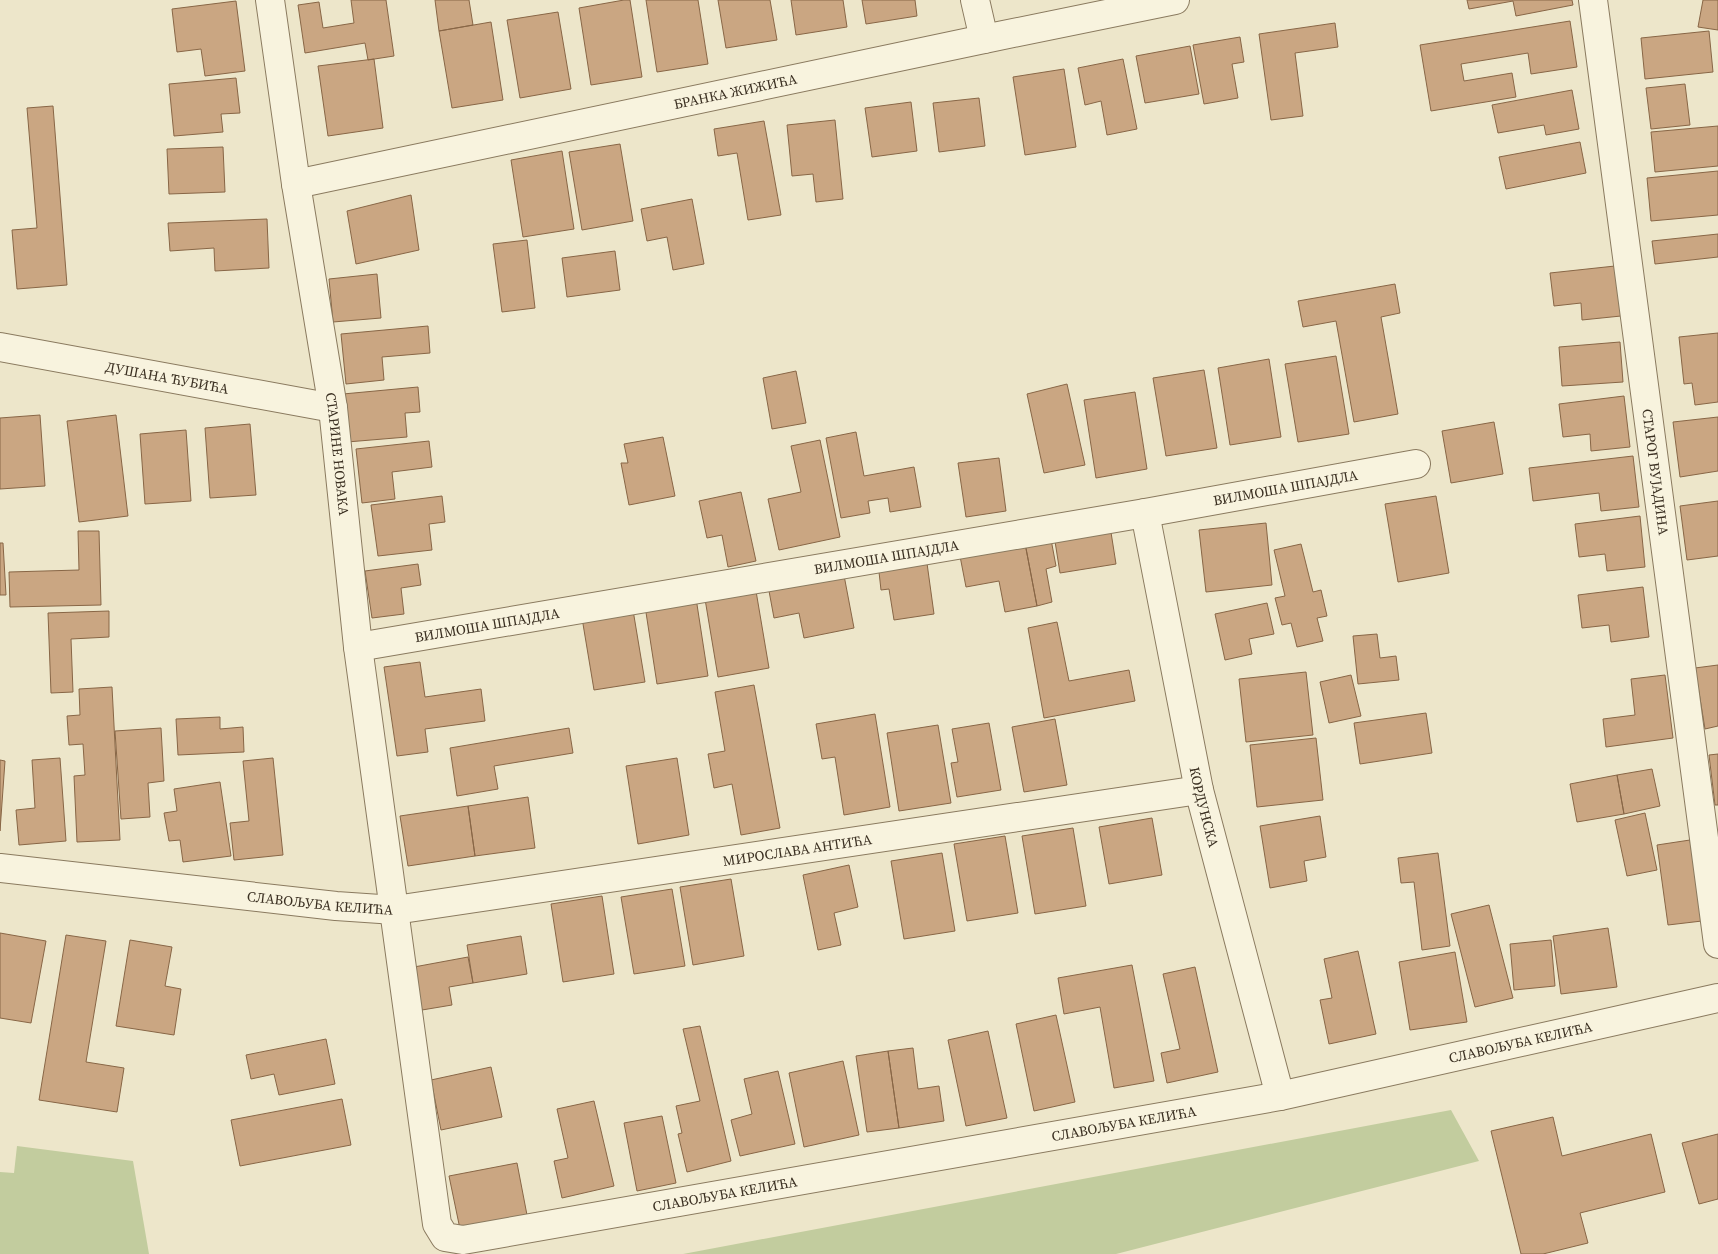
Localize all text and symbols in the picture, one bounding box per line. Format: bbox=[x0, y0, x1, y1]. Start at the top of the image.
street label: БРАНКА ЖИЖИЋА bbox=[672, 69, 800, 114]
street label: ДУШАНА ЋУБИЋА bbox=[104, 357, 231, 399]
street label: СТАРИНЕ НОВАКА bbox=[321, 391, 354, 517]
street label: СТАРОГ ВУЈАДИНА bbox=[1637, 407, 1674, 537]
street label: ВИЛМОША ШПАЈДЛА bbox=[1211, 465, 1360, 510]
street label: ВИЛМОША ШПАЈДЛА bbox=[812, 535, 961, 579]
street label: ВИЛМОША ШПАЈДЛА bbox=[413, 603, 562, 647]
street label: КОРДУНСКА bbox=[1185, 765, 1224, 850]
street label: МИРОСЛАВА АНТИЋА bbox=[721, 829, 874, 871]
street label: СЛАВОЉУБА КЕЛИЋА bbox=[246, 886, 394, 920]
street label: СЛАВОЉУБА КЕЛИЋА bbox=[1447, 1016, 1595, 1068]
street label: СЛАВОЉУБА КЕЛИЋА bbox=[1050, 1101, 1198, 1146]
street label: СЛАВОЉУБА КЕЛИЋА bbox=[651, 1171, 800, 1216]

